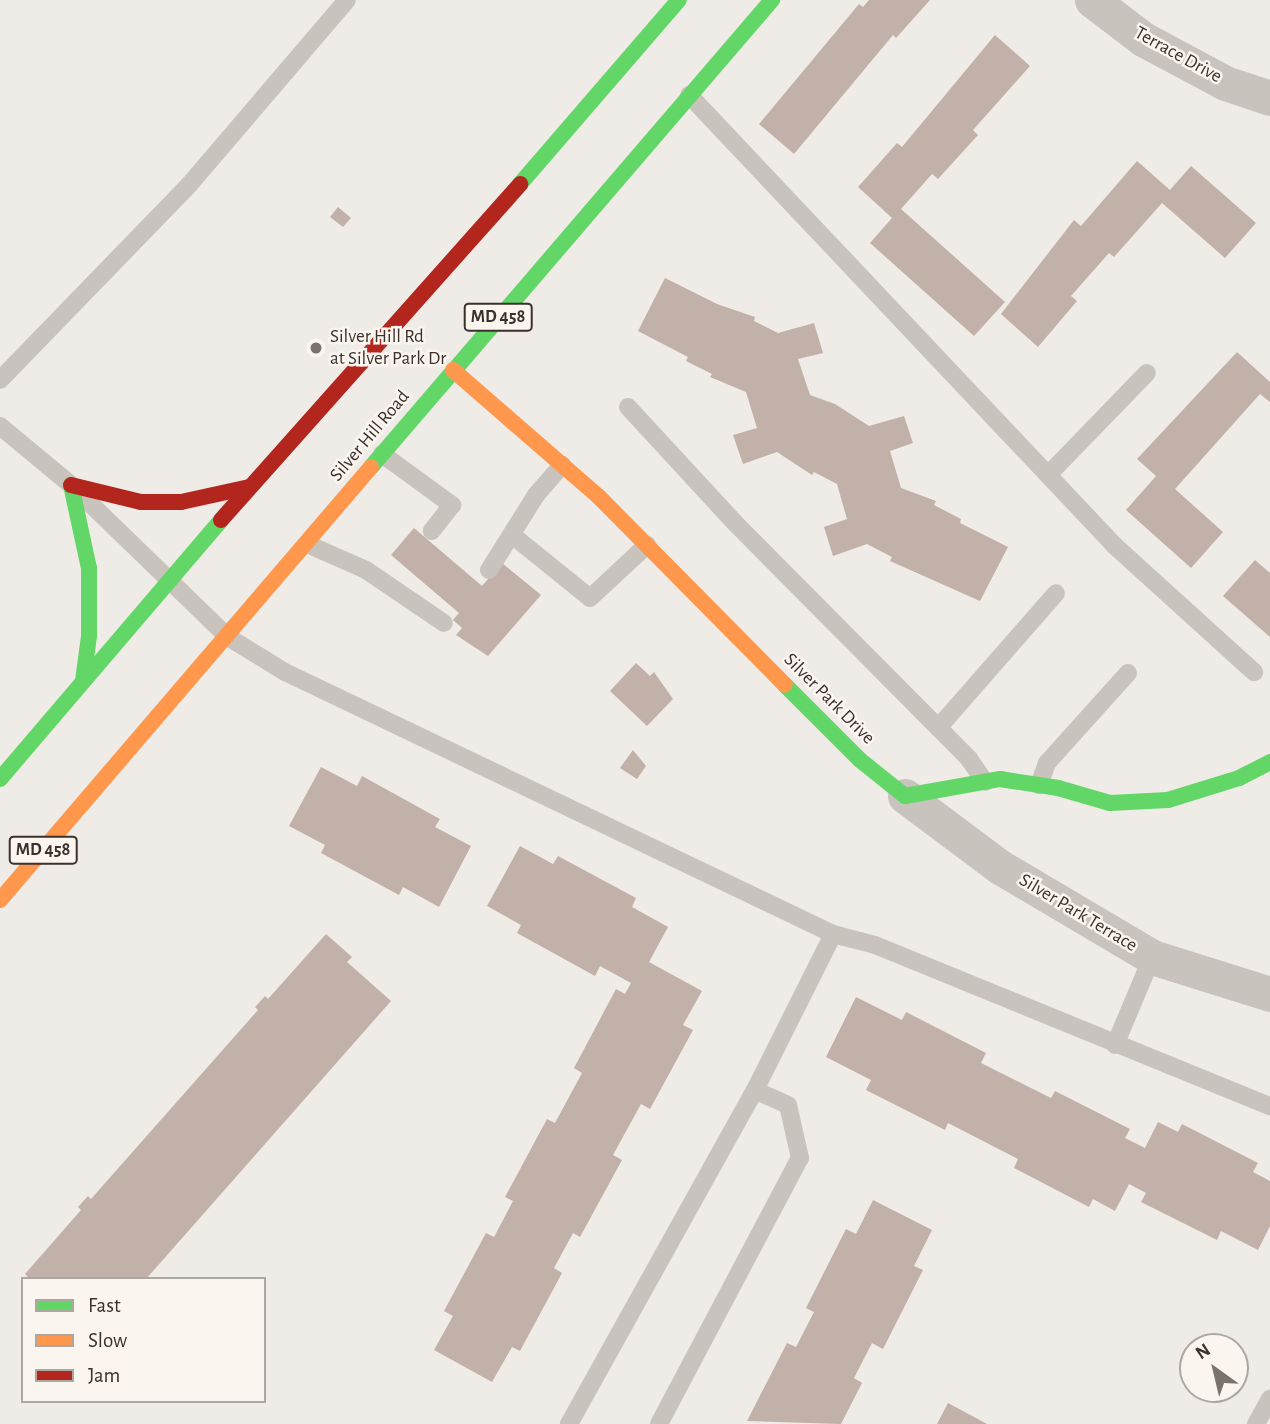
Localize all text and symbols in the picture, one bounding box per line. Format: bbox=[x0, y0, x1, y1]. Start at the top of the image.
street label: Terrace Drive bbox=[1130, 22, 1226, 88]
road number: MD 458 bbox=[463, 302, 533, 332]
place label: Silver Hill Rd at Silver Park Dr bbox=[330, 326, 446, 370]
marker: Silver Hill Rd at Silver Park Dr bbox=[308, 340, 324, 356]
street label: Silver Hill Road bbox=[325, 386, 415, 486]
street label: Silver Park Drive bbox=[779, 649, 879, 749]
road number: MD 458 bbox=[8, 836, 78, 864]
street label: Silver Park Terrace bbox=[1015, 869, 1141, 957]
legend bbox=[21, 1277, 266, 1403]
text: Fast bbox=[88, 1295, 121, 1316]
text: Slow bbox=[88, 1330, 127, 1351]
north arrow bbox=[1179, 1333, 1249, 1403]
text: N bbox=[1192, 1340, 1214, 1363]
text: Jam bbox=[88, 1365, 120, 1386]

